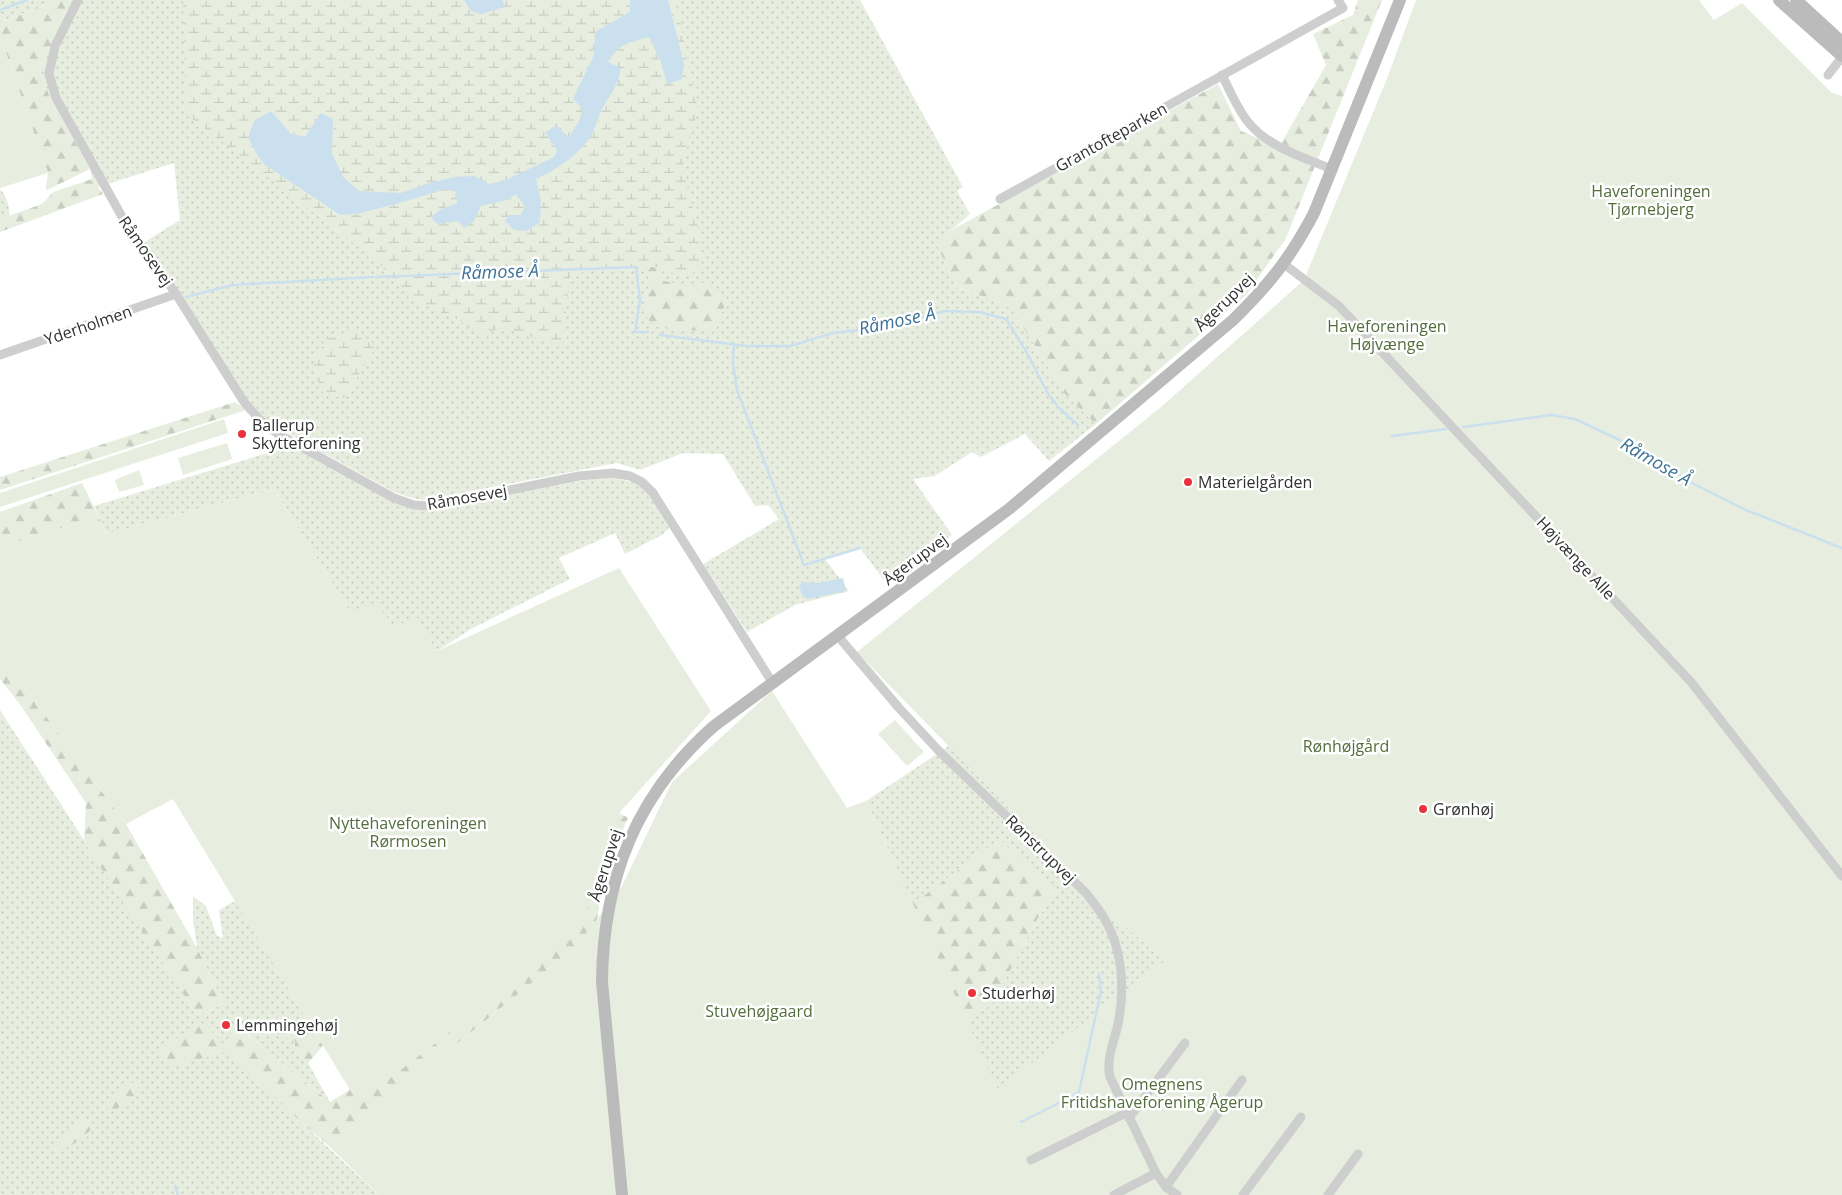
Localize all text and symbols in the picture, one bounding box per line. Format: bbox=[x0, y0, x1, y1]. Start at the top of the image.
street label: Grantofteparken bbox=[1051, 97, 1171, 177]
park label: Haveforeningen Tjørnebjerg bbox=[1591, 180, 1711, 220]
street label: Råmosevej bbox=[114, 212, 178, 290]
water label: Råmose Å bbox=[461, 258, 539, 284]
street label: Ågerupvej bbox=[1189, 268, 1259, 336]
street label: Yderholmen bbox=[41, 300, 135, 350]
water label: Råmose Å bbox=[856, 300, 937, 340]
park label: Haveforeningen Højvænge bbox=[1327, 315, 1447, 355]
place label: Ballerup Skytteforening bbox=[252, 414, 361, 454]
marker: Ballerup Skytteforening bbox=[236, 428, 248, 440]
water label: Råmose Å bbox=[1617, 431, 1696, 491]
place label: Materielgården bbox=[1198, 471, 1312, 493]
marker: Materielgården bbox=[1182, 476, 1194, 488]
street label: Råmosevej bbox=[425, 479, 509, 515]
street label: Højvænge Alle bbox=[1532, 512, 1620, 604]
street label: Ågerupvej bbox=[878, 528, 952, 590]
park label: Rønhøjgård bbox=[1303, 735, 1389, 757]
place label: Grønhøj bbox=[1433, 798, 1494, 820]
marker: Grønhøj bbox=[1417, 803, 1429, 815]
street label: Rønstrupvej bbox=[1001, 810, 1081, 888]
park label: Nyttehaveforeningen Rørmosen bbox=[329, 812, 487, 852]
street label: Ågerupvej bbox=[583, 826, 627, 904]
place label: Studerhøj bbox=[982, 982, 1055, 1004]
marker: Studerhøj bbox=[966, 987, 978, 999]
park label: Stuvehøjgaard bbox=[705, 1000, 813, 1022]
place label: Lemmingehøj bbox=[236, 1014, 338, 1036]
marker: Lemmingehøj bbox=[220, 1019, 232, 1031]
park label: Omegnens Fritidshaveforening Ågerup bbox=[1061, 1073, 1263, 1113]

